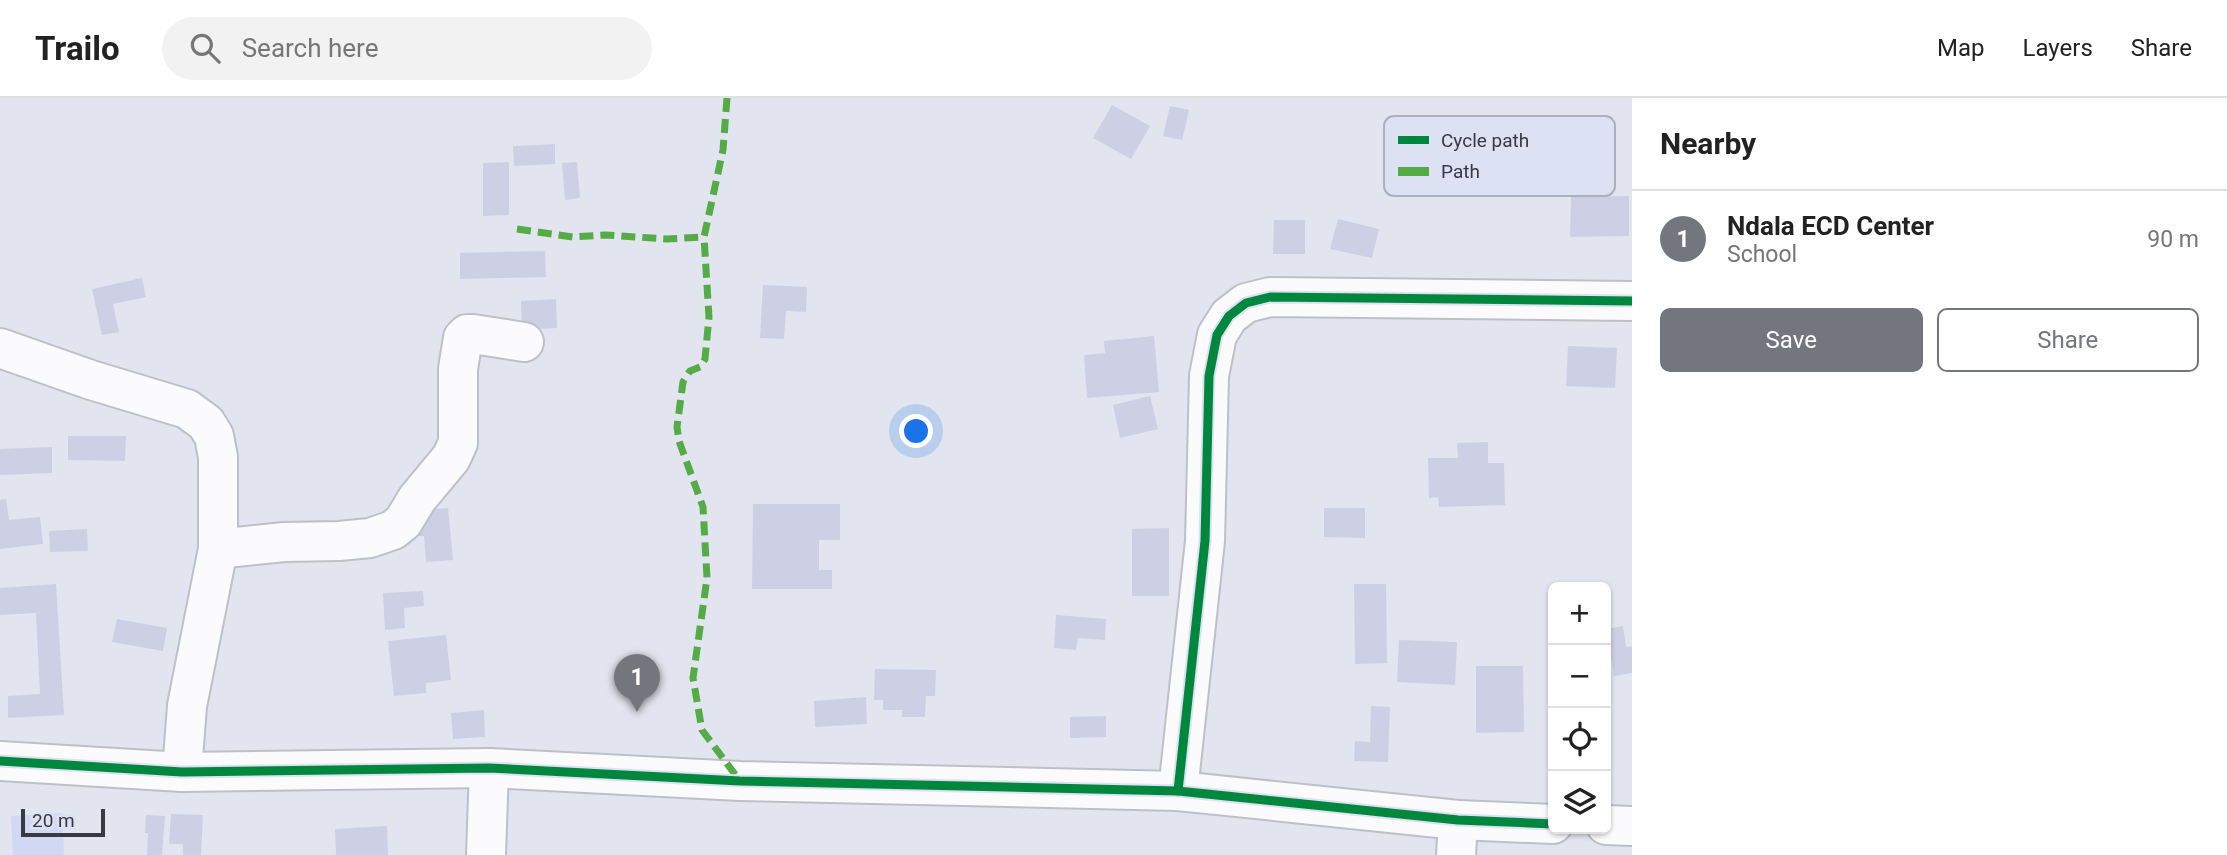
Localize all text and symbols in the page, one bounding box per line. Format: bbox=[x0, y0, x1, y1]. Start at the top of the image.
search box bbox=[162, 17, 652, 80]
text: Trailo bbox=[35, 29, 120, 68]
icon: search bbox=[186, 29, 224, 67]
text: Search here bbox=[242, 33, 378, 63]
text: Map bbox=[1937, 34, 1985, 62]
text: Layers bbox=[2023, 34, 2093, 62]
text: Share bbox=[2131, 34, 2192, 62]
legend bbox=[1384, 116, 1615, 196]
text: Nearby bbox=[1660, 126, 1756, 161]
text: Cycle path bbox=[1441, 129, 1529, 152]
text: Path bbox=[1441, 160, 1480, 183]
text: Ndala ECD Center bbox=[1727, 211, 1934, 241]
text: 1 bbox=[1676, 226, 1690, 253]
text: 90 m bbox=[2147, 226, 2199, 253]
text: School bbox=[1727, 241, 1797, 268]
button: Save bbox=[1660, 308, 1923, 372]
button: Share bbox=[1937, 308, 2199, 372]
your location bbox=[899, 414, 933, 448]
map controls bbox=[1548, 582, 1611, 834]
button: + bbox=[1548, 582, 1611, 645]
button: − bbox=[1548, 645, 1611, 708]
pin: 1 bbox=[614, 654, 660, 712]
button: locate bbox=[1548, 708, 1611, 771]
button: layers bbox=[1548, 771, 1611, 834]
scale bar bbox=[21, 806, 105, 838]
text: 20 m bbox=[32, 809, 75, 832]

